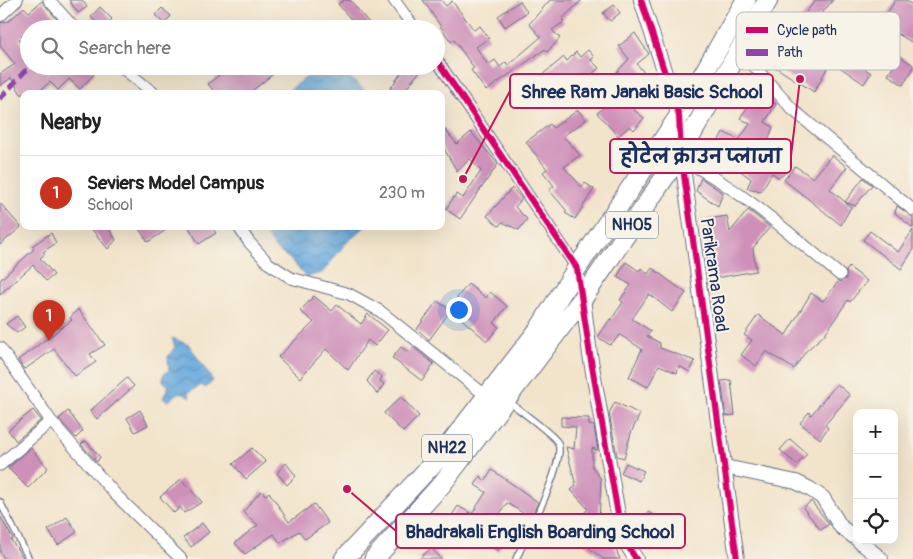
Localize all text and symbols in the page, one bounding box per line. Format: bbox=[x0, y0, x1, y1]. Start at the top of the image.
legend bbox=[736, 12, 900, 70]
search box bbox=[20, 20, 445, 75]
text: Cycle path bbox=[777, 22, 837, 39]
icon: search bbox=[38, 34, 66, 62]
text: Search here bbox=[78, 36, 171, 60]
text: Path bbox=[777, 44, 802, 61]
callout: Shree Ram Janaki Basic School bbox=[510, 74, 773, 108]
text: Shree Ram Janaki Basic School bbox=[521, 80, 763, 104]
text: Nearby bbox=[40, 109, 101, 136]
callout: होटेल क्राउन प्लाजा bbox=[610, 139, 791, 173]
text: होटेल क्राउन प्लाजा bbox=[618, 141, 784, 169]
text: Seviers Model Campus bbox=[87, 171, 264, 195]
text: 1 bbox=[53, 183, 59, 203]
text: 230 m bbox=[379, 183, 425, 203]
text: School bbox=[87, 195, 133, 215]
road number: NH05 bbox=[606, 212, 658, 238]
street label: Parikrama Road bbox=[695, 216, 733, 334]
your location bbox=[446, 297, 472, 323]
pin: 1 bbox=[33, 300, 65, 341]
map controls bbox=[853, 409, 898, 544]
button: + bbox=[853, 409, 898, 454]
road number: NH22 bbox=[422, 434, 472, 462]
button: − bbox=[853, 454, 898, 499]
button: locate bbox=[853, 499, 898, 544]
callout: Bhadrakali English Boarding School bbox=[396, 514, 685, 548]
text: Bhadrakali English Boarding School bbox=[405, 520, 675, 544]

